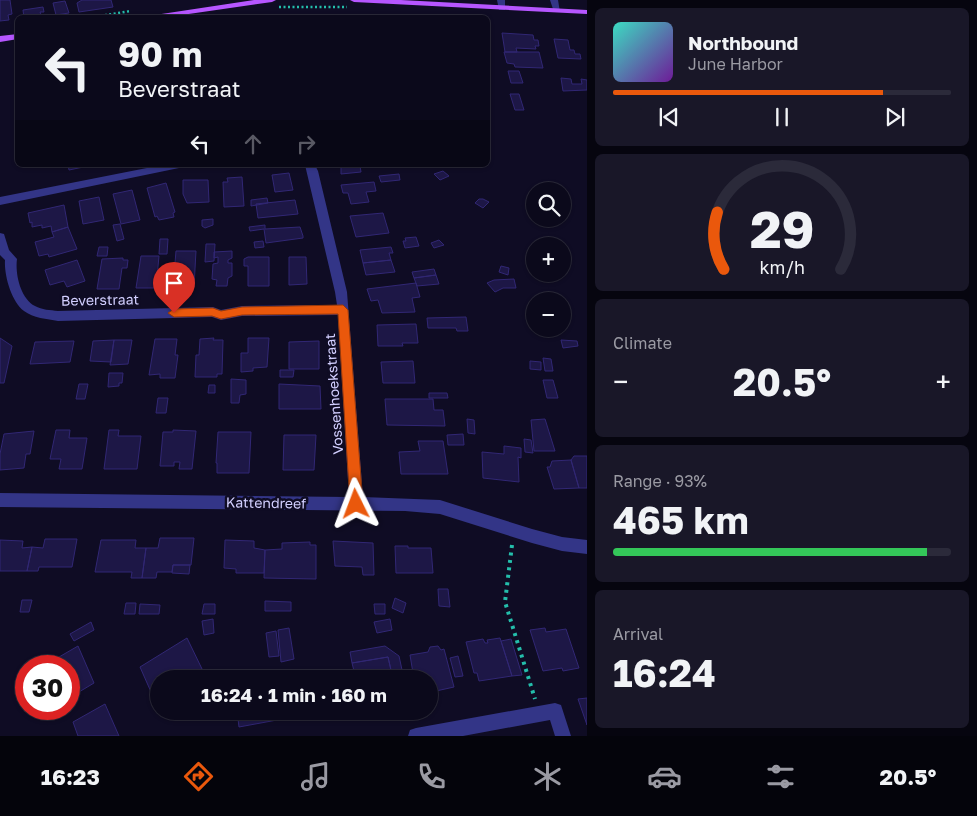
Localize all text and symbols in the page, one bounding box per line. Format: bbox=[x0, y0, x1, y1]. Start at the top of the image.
text: Northbound bbox=[688, 31, 798, 54]
text: 90 m bbox=[118, 33, 202, 75]
icon: left bbox=[35, 35, 100, 100]
text: June Harbor bbox=[688, 54, 783, 74]
text: Beverstraat bbox=[118, 75, 241, 102]
icon: previous bbox=[655, 103, 683, 131]
icon: pause bbox=[768, 103, 796, 131]
icon: next bbox=[881, 103, 909, 131]
icon: left bbox=[186, 130, 214, 158]
icon: ahead bbox=[239, 130, 267, 158]
icon: right bbox=[292, 130, 320, 158]
map controls bbox=[526, 182, 571, 337]
button: search bbox=[526, 182, 571, 227]
text: 29 bbox=[750, 197, 814, 259]
button: + bbox=[526, 237, 571, 282]
text: km/h bbox=[759, 256, 805, 278]
pin bbox=[153, 262, 195, 313]
icon: arrive bbox=[160, 269, 188, 297]
street label: Beverstraat bbox=[61, 290, 139, 309]
button: − bbox=[526, 292, 571, 337]
street label: Vossenhoekstraat bbox=[321, 333, 346, 455]
text: Climate bbox=[613, 333, 672, 353]
text: 20.5° bbox=[733, 359, 831, 404]
text: − bbox=[613, 365, 628, 398]
text: + bbox=[936, 365, 951, 398]
text: Range · 93% bbox=[613, 471, 707, 491]
position arrow bbox=[329, 477, 381, 529]
street label: Kattendreef bbox=[226, 493, 306, 512]
text: 465 km bbox=[613, 497, 749, 542]
text: Arrival bbox=[613, 624, 663, 644]
text: 16:24 bbox=[613, 650, 716, 695]
speed limit sign: 30 bbox=[15, 655, 80, 720]
text: 16:24 · 1 min · 160 m bbox=[201, 683, 387, 706]
icon: directions bbox=[181, 759, 216, 794]
icon: music bbox=[298, 759, 333, 794]
icon: phone bbox=[414, 759, 449, 794]
icon: climate bbox=[530, 759, 565, 794]
icon: car bbox=[647, 759, 682, 794]
icon: filters bbox=[763, 759, 798, 794]
text: 16:23 bbox=[41, 763, 100, 790]
text: 20.5° bbox=[880, 763, 936, 790]

